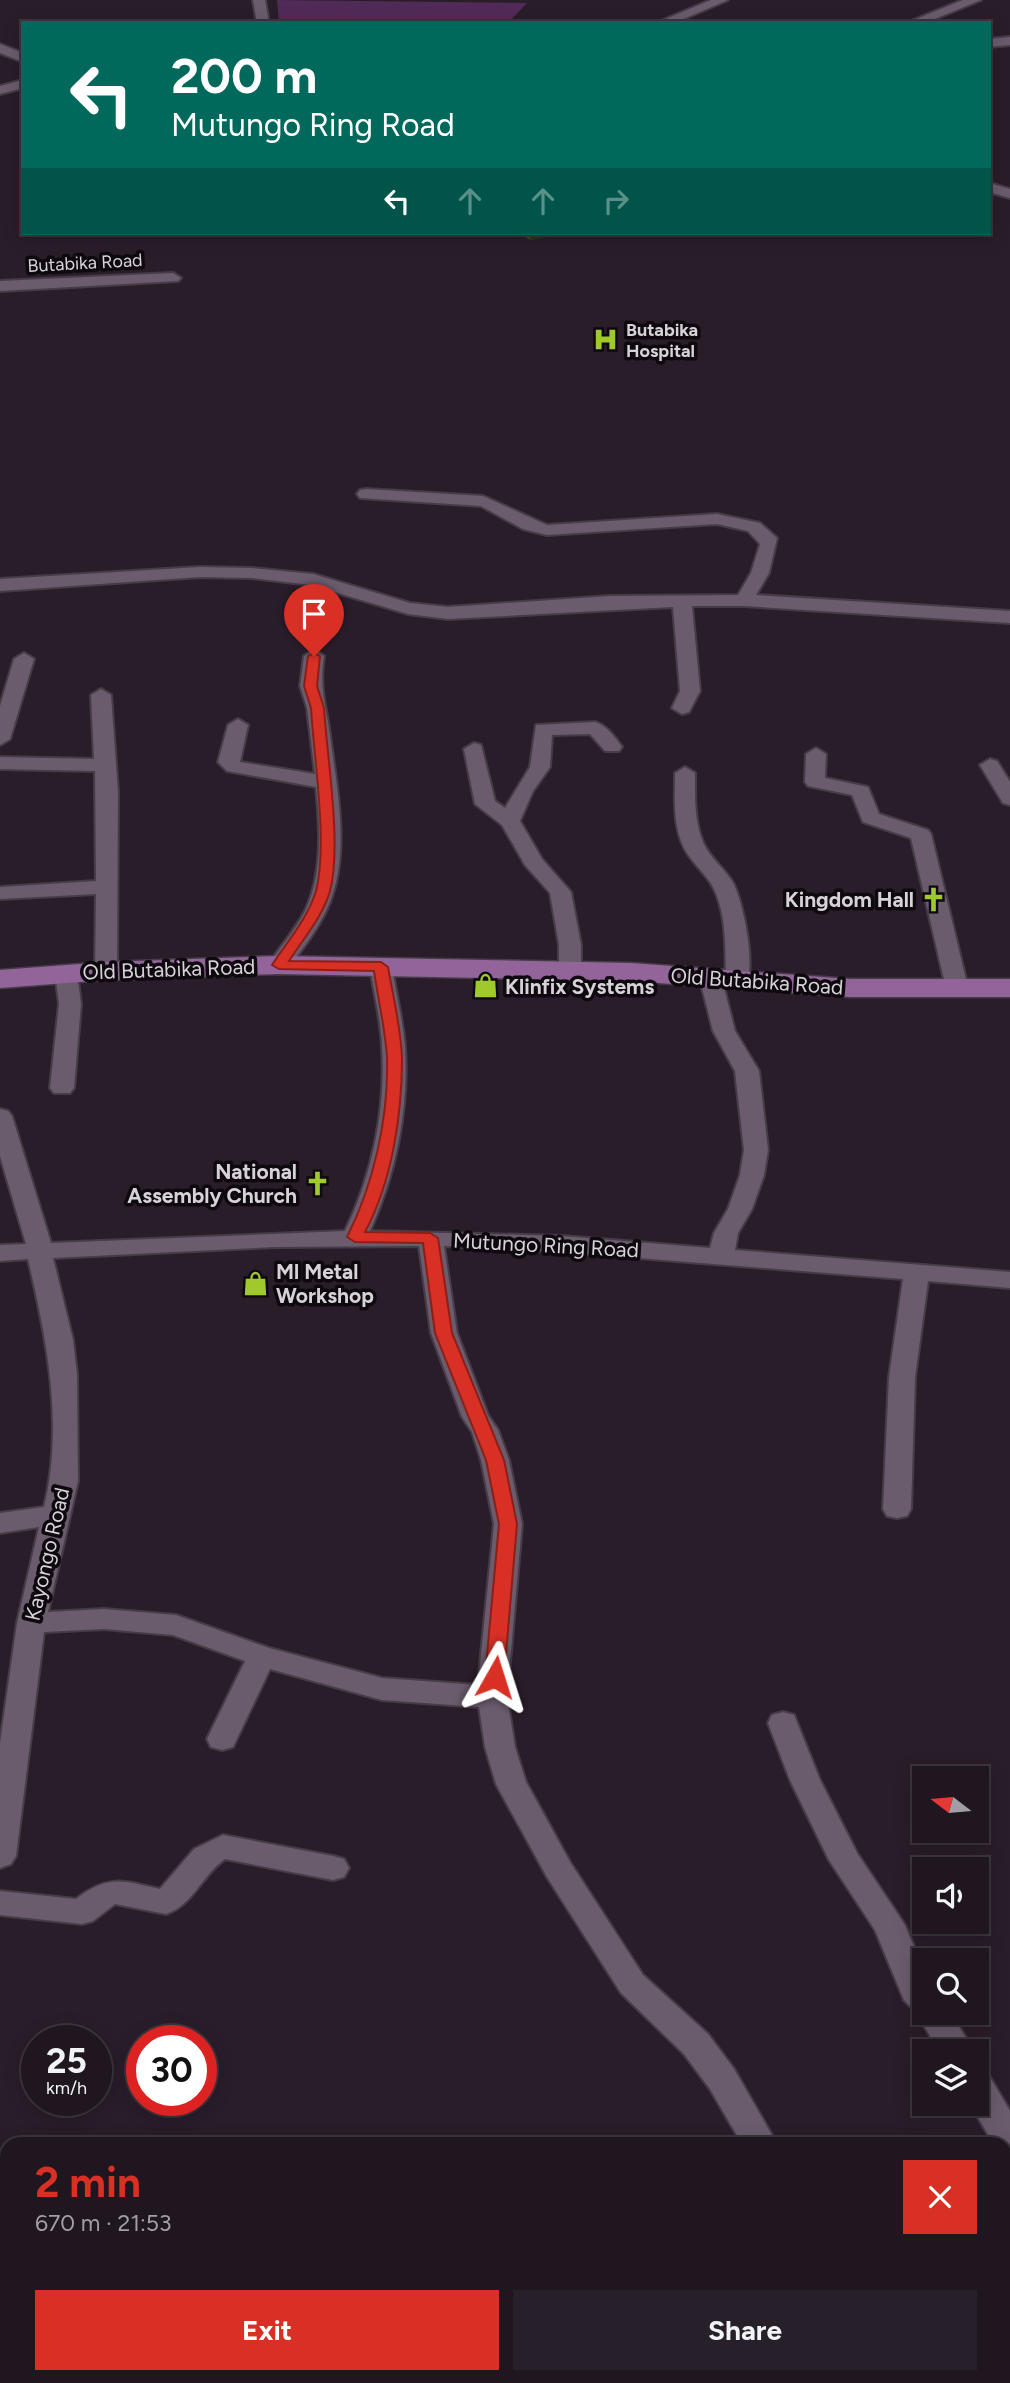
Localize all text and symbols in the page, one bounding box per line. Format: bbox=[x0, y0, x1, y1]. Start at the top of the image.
text: 200 m bbox=[171, 46, 317, 105]
icon: left bbox=[56, 49, 147, 140]
text: Mutungo Ring Road bbox=[171, 106, 455, 144]
icon: left bbox=[378, 182, 416, 220]
icon: ahead bbox=[451, 182, 489, 220]
icon: ahead bbox=[524, 182, 562, 220]
icon: right bbox=[597, 182, 635, 220]
street label: Butabika Road bbox=[27, 249, 143, 277]
place label: Butabika Hospital bbox=[626, 319, 698, 362]
hospital icon: Butabika Hospital bbox=[592, 326, 620, 354]
pin bbox=[284, 584, 344, 656]
icon: arrive bbox=[295, 595, 333, 633]
church icon: Kingdom Hall bbox=[920, 885, 948, 913]
place label: Kingdom Hall bbox=[785, 887, 914, 912]
street label: Old Butabika Road bbox=[82, 953, 256, 985]
street label: Old Butabika Road bbox=[670, 962, 844, 1000]
shop icon: Klinfix Systems bbox=[471, 972, 499, 1000]
place label: Klinfix Systems bbox=[505, 974, 654, 999]
place label: National Assembly Church bbox=[127, 1159, 297, 1208]
church icon: National Assembly Church bbox=[303, 1169, 331, 1197]
street label: Mutungo Ring Road bbox=[452, 1228, 640, 1262]
place label: Ml Metal Workshop bbox=[276, 1259, 374, 1308]
shop icon: Ml Metal Workshop bbox=[242, 1269, 270, 1297]
street label: Kayongo Road bbox=[20, 1485, 74, 1623]
position arrow bbox=[458, 1640, 532, 1714]
north arrow bbox=[912, 1766, 989, 1843]
map controls bbox=[912, 1766, 989, 2116]
button: sound bbox=[912, 1857, 989, 1934]
button: search bbox=[912, 1948, 989, 2025]
speed limit sign: 30 bbox=[126, 2025, 217, 2116]
button: layers bbox=[912, 2039, 989, 2116]
text: 25 bbox=[46, 2040, 87, 2082]
text: km/h bbox=[46, 2077, 87, 2099]
text: 2 min bbox=[35, 2157, 141, 2208]
button: close bbox=[903, 2160, 977, 2234]
text: 670 m · 21:53 bbox=[35, 2209, 171, 2237]
button: Exit bbox=[35, 2290, 499, 2370]
button: Share bbox=[513, 2290, 977, 2370]

